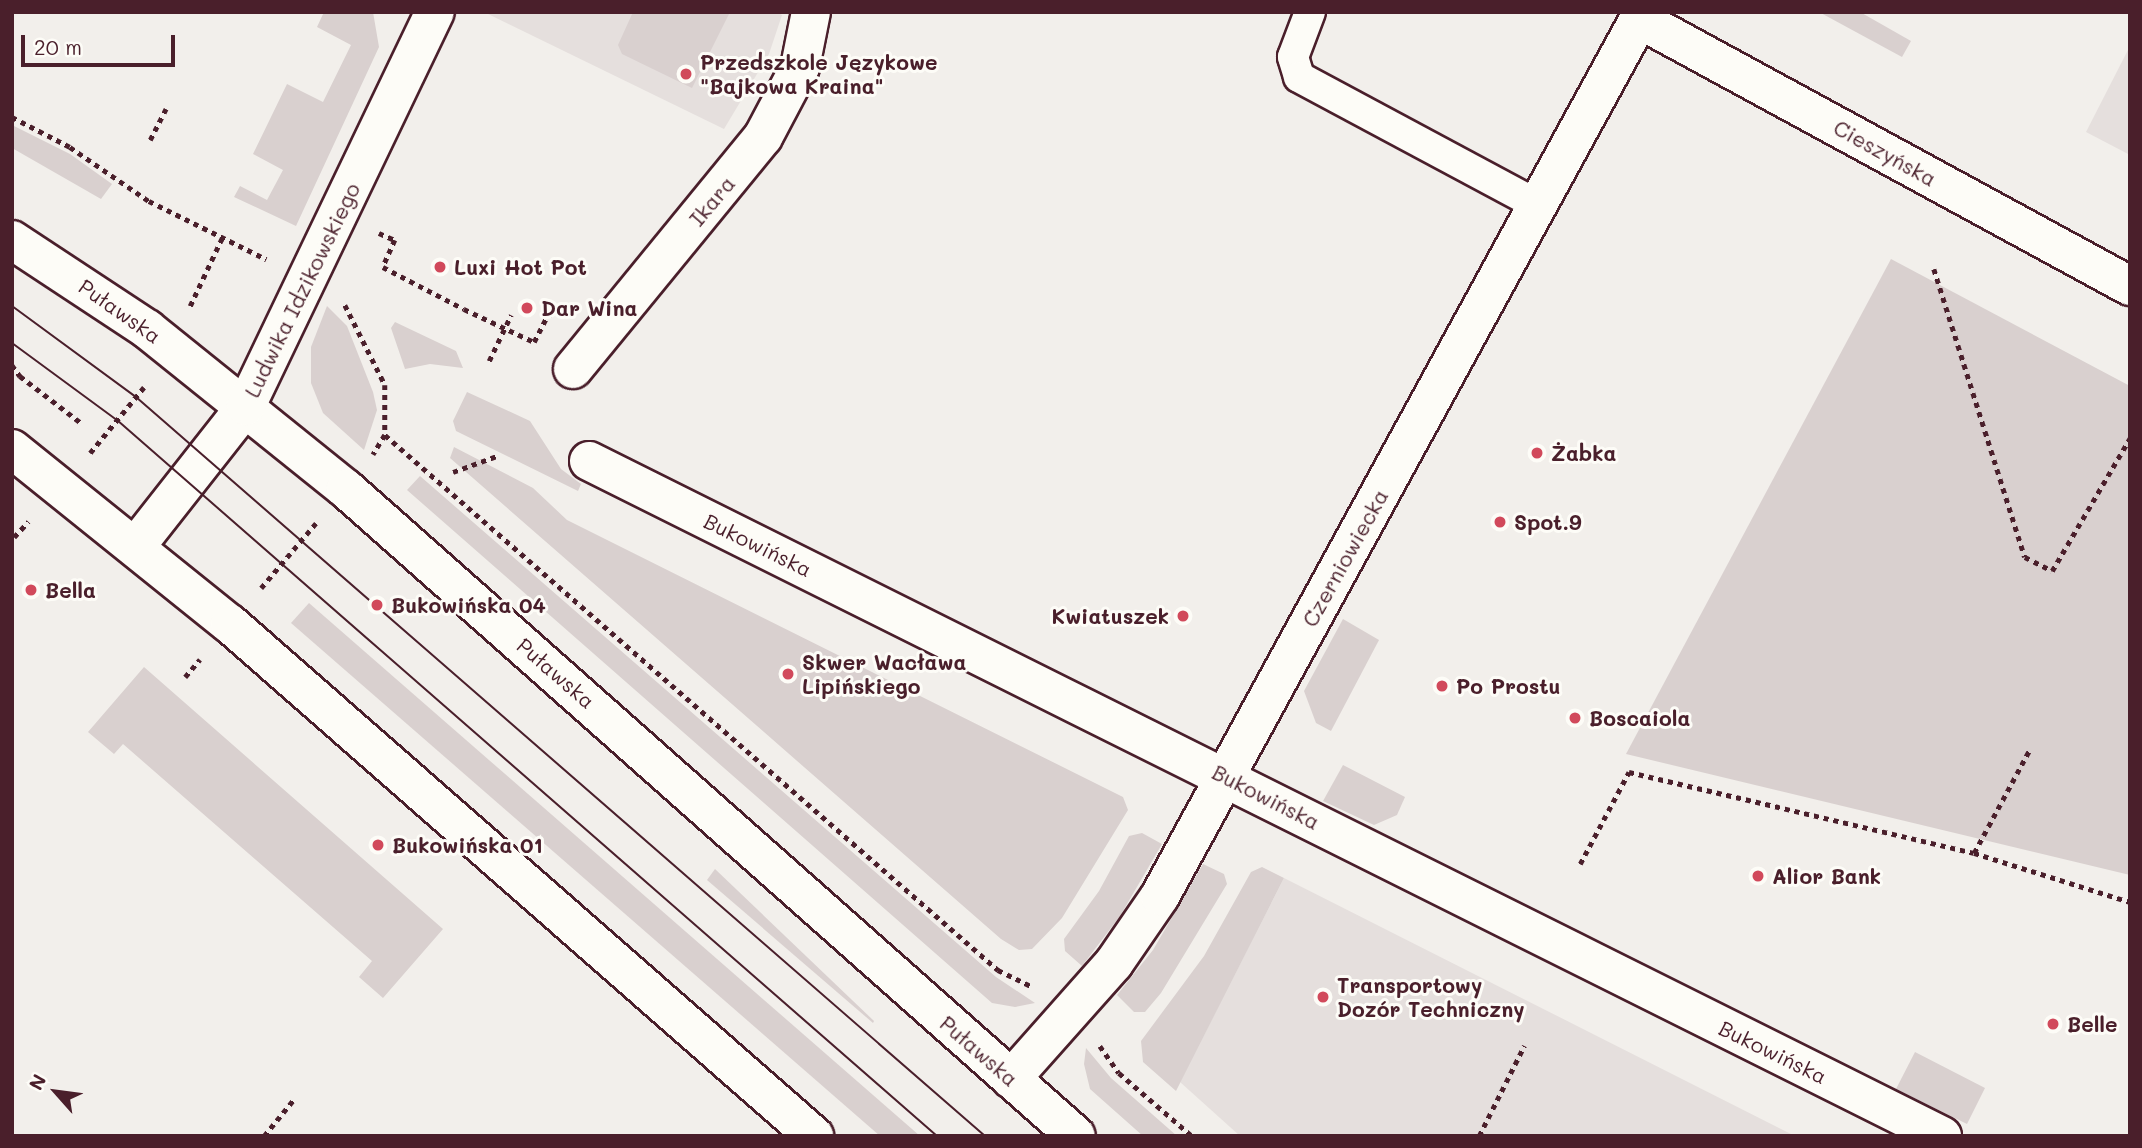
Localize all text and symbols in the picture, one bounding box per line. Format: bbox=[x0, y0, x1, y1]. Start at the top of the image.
scale bar bbox=[24, 21, 178, 65]
text: 20 m bbox=[34, 33, 82, 60]
place label: Przedszkole Językowe "Bajkowa Kraina" bbox=[700, 49, 938, 99]
marker: Przedszkole Językowe "Bajkowa Kraina" bbox=[678, 66, 694, 82]
street label: Cieszyńska bbox=[1829, 115, 1941, 191]
street label: Ikara bbox=[684, 171, 740, 231]
street label: Ludwika Idzikowskiego bbox=[239, 179, 365, 401]
place label: Luxi Hot Pot bbox=[454, 254, 587, 280]
marker: Luxi Hot Pot bbox=[432, 259, 448, 275]
street label: Puławska bbox=[74, 274, 166, 348]
place label: Dar Wina bbox=[541, 295, 637, 321]
marker: Dar Wina bbox=[519, 300, 535, 316]
place label: Żabka bbox=[1551, 440, 1616, 466]
marker: Żabka bbox=[1529, 445, 1545, 461]
street label: Czerniowiecka bbox=[1297, 485, 1393, 631]
street label: Bukowińska bbox=[700, 508, 816, 582]
place label: Spot.9 bbox=[1514, 509, 1582, 535]
marker: Spot.9 bbox=[1492, 514, 1508, 530]
place label: Bella bbox=[45, 577, 96, 603]
marker: Bella bbox=[23, 582, 39, 598]
place label: Bukowińska 04 bbox=[391, 592, 546, 618]
marker: Bukowińska 04 bbox=[369, 597, 385, 613]
place label: Kwiatuszek bbox=[1051, 603, 1169, 629]
marker: Kwiatuszek bbox=[1175, 608, 1191, 624]
street label: Puławska bbox=[512, 632, 600, 714]
place label: Skwer Wacława Lipińskiego bbox=[802, 649, 966, 699]
marker: Skwer Wacława Lipińskiego bbox=[780, 666, 796, 682]
place label: Po Prostu bbox=[1456, 673, 1561, 699]
marker: Po Prostu bbox=[1434, 678, 1450, 694]
place label: Boscaiola bbox=[1589, 705, 1690, 731]
marker: Boscaiola bbox=[1567, 710, 1583, 726]
street label: Bukowińska bbox=[1208, 759, 1324, 835]
place label: Bukowińska 01 bbox=[392, 832, 543, 858]
marker: Bukowińska 01 bbox=[370, 837, 386, 853]
place label: Alior Bank bbox=[1772, 863, 1881, 889]
marker: Alior Bank bbox=[1750, 868, 1766, 884]
place label: Transportowy Dozór Techniczny bbox=[1337, 972, 1525, 1022]
marker: Transportowy Dozór Techniczny bbox=[1315, 989, 1331, 1005]
street label: Puławska bbox=[935, 1010, 1023, 1092]
place label: Belle bbox=[2067, 1011, 2118, 1037]
street label: Bukowińska bbox=[1715, 1015, 1831, 1089]
marker: Belle bbox=[2045, 1016, 2061, 1032]
north arrow bbox=[21, 1057, 91, 1127]
text: N bbox=[23, 1070, 51, 1094]

